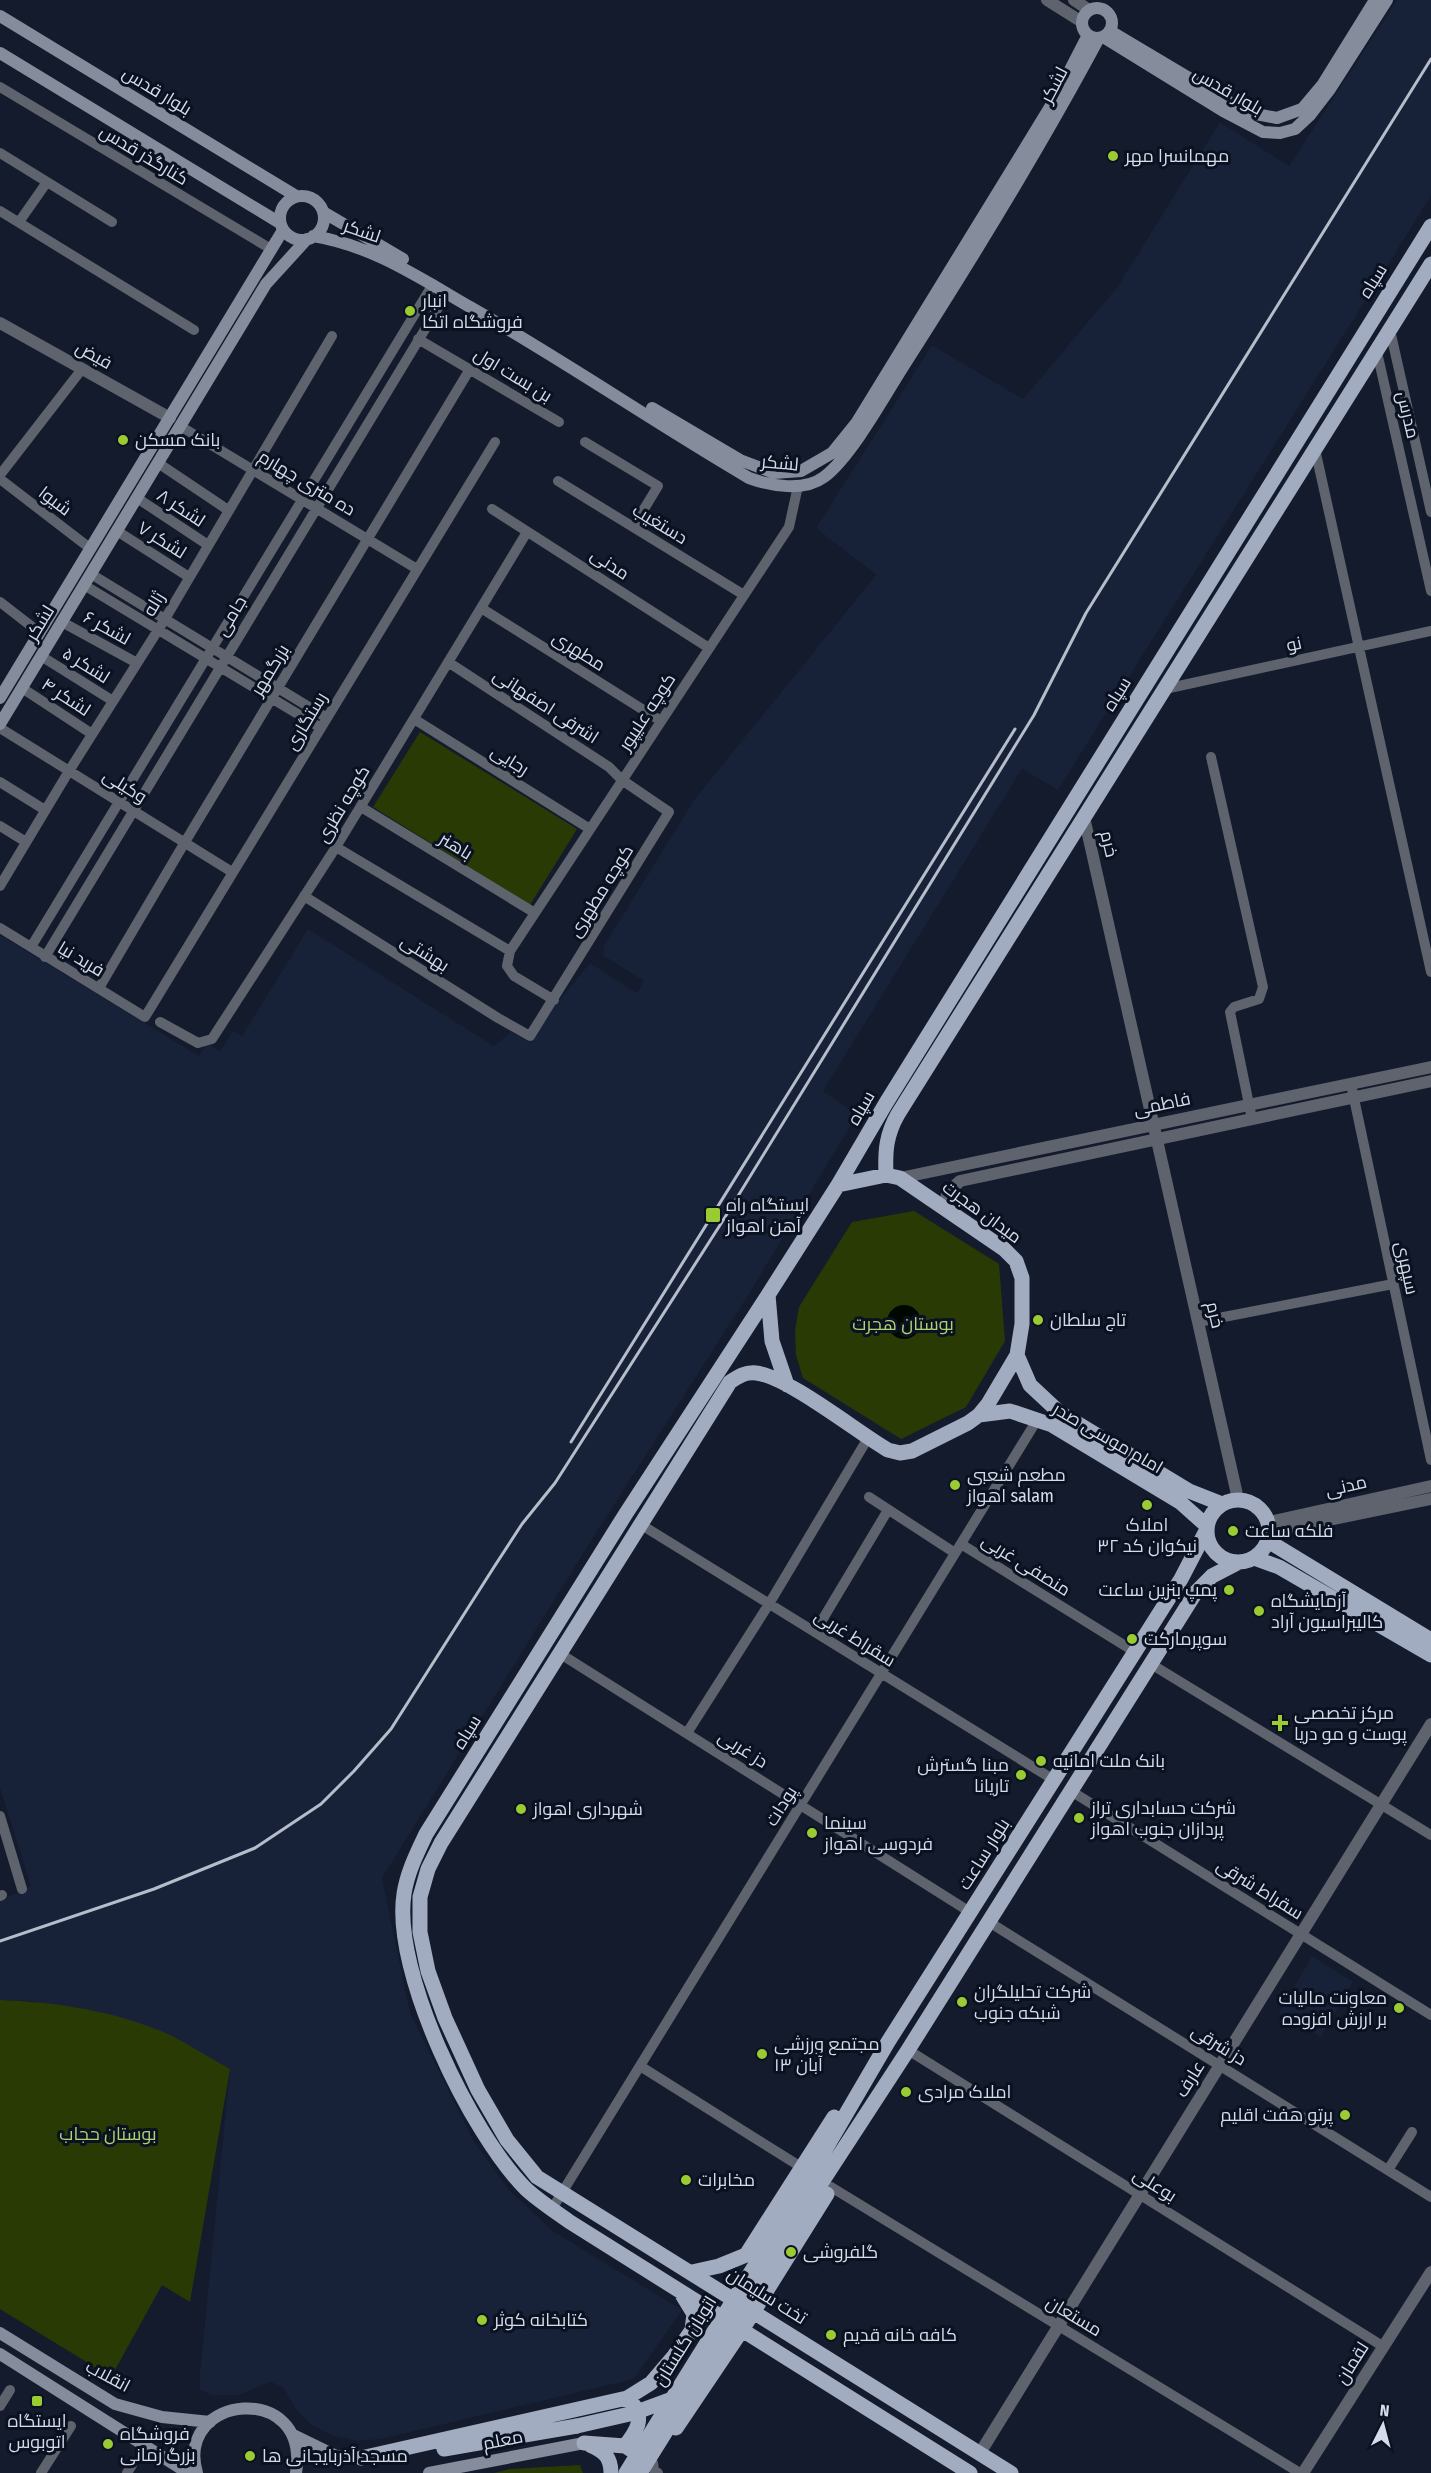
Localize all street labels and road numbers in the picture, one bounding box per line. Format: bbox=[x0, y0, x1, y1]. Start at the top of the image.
street label: بلوار قدس bbox=[118, 62, 196, 120]
street label: بلوار قدس bbox=[1189, 62, 1267, 120]
street label: لشکر bbox=[1035, 63, 1073, 108]
street label: کنارگذر قدس bbox=[96, 120, 192, 190]
street label: لشکر bbox=[340, 214, 383, 248]
street label: سپاه bbox=[1354, 260, 1392, 302]
street label: فیض bbox=[72, 336, 116, 374]
street label: بن بست اول bbox=[470, 343, 556, 407]
street label: مدرس bbox=[1392, 389, 1424, 441]
street label: ده متری چهارم bbox=[254, 445, 359, 521]
street label: لشکر bbox=[759, 450, 800, 476]
street label: شیوا bbox=[34, 482, 76, 520]
street label: لشکر ۸ bbox=[153, 484, 209, 532]
street label: دستغیب bbox=[628, 499, 692, 549]
street label: لشکر ۷ bbox=[134, 517, 190, 563]
street label: مدنی bbox=[586, 543, 634, 585]
street label: ژاله bbox=[138, 587, 170, 620]
street label: جامی bbox=[211, 592, 251, 640]
street label: لشکر bbox=[20, 601, 59, 646]
street label: لشکر ۶ bbox=[80, 606, 134, 650]
street label: مطهری bbox=[548, 626, 610, 676]
street label: نو bbox=[1284, 632, 1304, 656]
street label: بزرگمهر bbox=[245, 640, 294, 701]
street label: لشکر ۵ bbox=[58, 642, 114, 688]
street label: اشرفی اصفهانی bbox=[489, 664, 603, 748]
street label: کوچه علیپور bbox=[613, 669, 681, 756]
street label: لشکر ۴ bbox=[37, 673, 95, 721]
street label: سپاه bbox=[1098, 673, 1136, 715]
street label: رستگاری bbox=[280, 688, 332, 754]
street label: رجایی bbox=[487, 740, 533, 780]
street label: کوچه نظری bbox=[311, 761, 375, 847]
street label: وکیلی bbox=[99, 764, 151, 808]
street label: باهنر bbox=[434, 827, 477, 864]
street label: خرم bbox=[1094, 829, 1123, 860]
street label: کوچه مطهری bbox=[564, 841, 639, 942]
street label: بهشتی bbox=[397, 930, 453, 976]
street label: فرید نیا bbox=[54, 937, 108, 981]
street label: سپاه bbox=[842, 1087, 880, 1129]
street label: فاطمی bbox=[1132, 1087, 1192, 1121]
street label: میدان هجرت bbox=[938, 1176, 1026, 1248]
street label: سپهری bbox=[1391, 1240, 1423, 1296]
street label: خرم bbox=[1200, 1300, 1229, 1331]
street label: امام موسی صدر bbox=[1048, 1397, 1167, 1479]
street label: مدنی bbox=[1323, 1471, 1369, 1501]
street label: منصفی غربی bbox=[978, 1529, 1074, 1601]
street label: سقراط غربی bbox=[810, 1604, 900, 1672]
street label: سپاه bbox=[448, 1711, 486, 1753]
street label: دز غربی bbox=[714, 1725, 772, 1773]
street label: پودات bbox=[760, 1782, 803, 1831]
street label: بلوار ساعت bbox=[953, 1814, 1015, 1894]
street label: سقراط شرقی bbox=[1213, 1854, 1307, 1924]
street label: دز شرقی bbox=[1187, 2020, 1251, 2070]
street label: عارف bbox=[1170, 2057, 1210, 2101]
street label: بوعلی bbox=[1129, 2163, 1181, 2207]
street label: تخت سلیمان bbox=[723, 2263, 811, 2329]
street label: مستعان bbox=[1042, 2291, 1106, 2341]
street label: اتوبان گلستان bbox=[649, 2292, 721, 2390]
street label: لقمان bbox=[1331, 2338, 1373, 2388]
street label: انقلاب bbox=[82, 2355, 134, 2397]
street label: معلم bbox=[481, 2425, 525, 2456]

